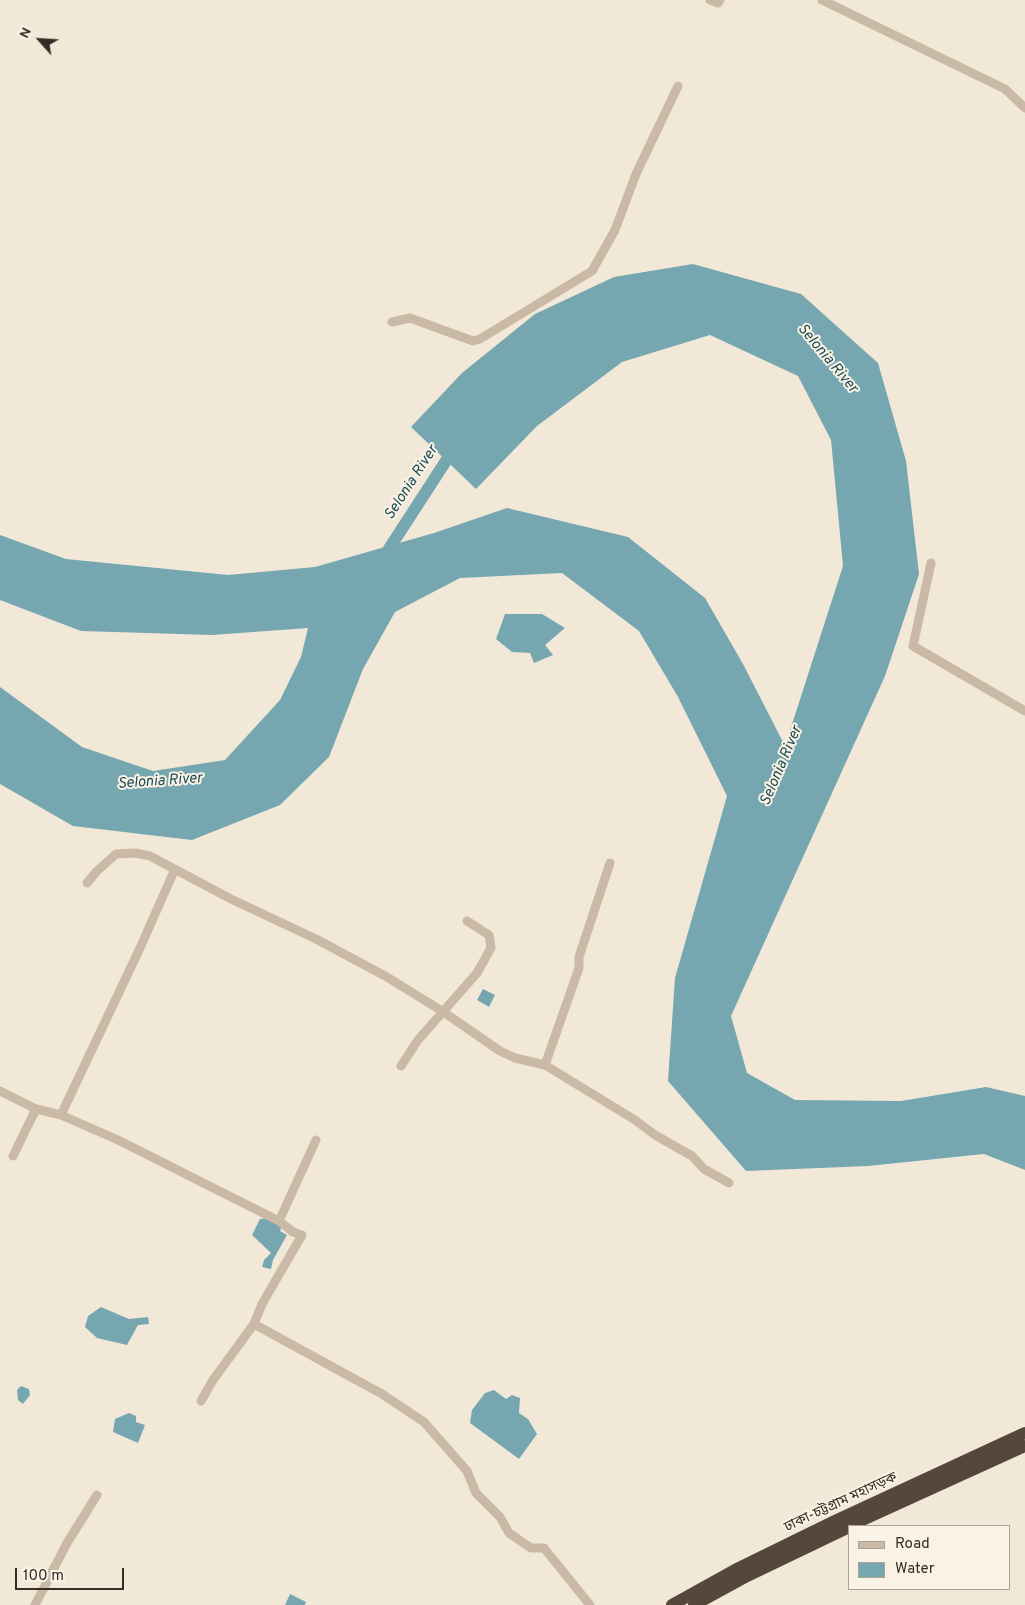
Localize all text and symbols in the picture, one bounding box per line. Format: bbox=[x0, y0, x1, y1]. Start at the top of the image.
north arrow bbox=[15, 15, 65, 65]
text: N bbox=[16, 25, 36, 41]
water label: Selonia River bbox=[793, 321, 861, 397]
water label: Selonia River bbox=[381, 443, 443, 523]
water label: Selonia River bbox=[757, 723, 807, 809]
water label: Selonia River bbox=[117, 770, 203, 794]
street label: ঢাকা-চট্টগ্রাম মহাসড়ক bbox=[782, 1470, 900, 1536]
legend bbox=[848, 1525, 1010, 1590]
text: Road bbox=[895, 1535, 930, 1554]
scale bar bbox=[18, 1558, 126, 1590]
text: Water bbox=[895, 1560, 934, 1579]
text: 100 m bbox=[23, 1567, 64, 1586]

